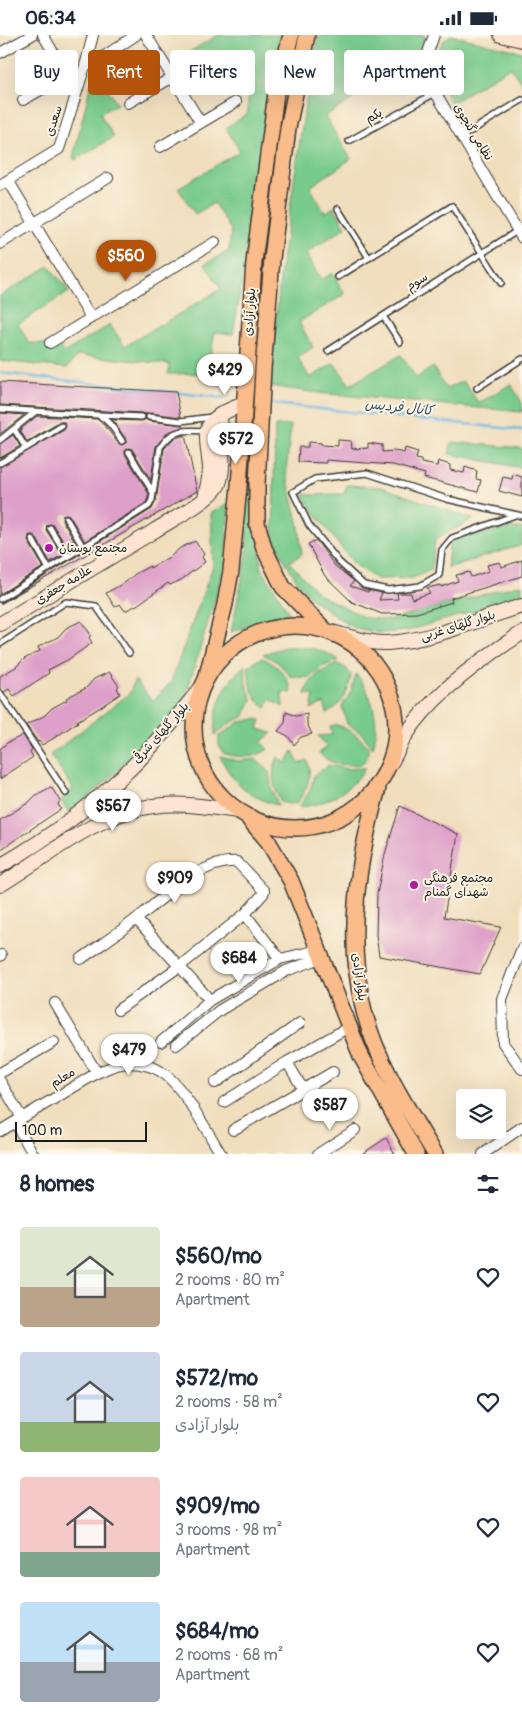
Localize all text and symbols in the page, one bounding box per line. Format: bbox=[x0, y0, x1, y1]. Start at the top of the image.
text: 06:34 bbox=[25, 6, 76, 30]
chip: Buy bbox=[15, 50, 78, 95]
chip: Rent bbox=[88, 50, 160, 95]
chip: Filters bbox=[170, 50, 255, 95]
chip: New bbox=[265, 50, 334, 95]
chip: Apartment bbox=[344, 50, 464, 95]
street label: نظامی گنجوی bbox=[450, 101, 496, 163]
street label: سعدی bbox=[42, 104, 66, 138]
street label: یکم bbox=[363, 105, 386, 128]
pin: $560 bbox=[96, 239, 156, 282]
text: $560 bbox=[107, 246, 145, 266]
street label: سوم bbox=[403, 270, 431, 295]
street label: بلوار آزادی bbox=[241, 287, 259, 337]
pin: $429 bbox=[195, 353, 255, 396]
text: $429 bbox=[207, 360, 243, 380]
water label: کانال فردیس bbox=[364, 395, 437, 419]
pin: $572 bbox=[206, 423, 266, 465]
text: $572 bbox=[219, 429, 253, 449]
place label: مجتمع بوستان bbox=[59, 541, 127, 557]
marker: مجتمع بوستان bbox=[43, 542, 55, 554]
street label: علامه جعفری bbox=[33, 562, 95, 608]
street label: بلوار گلهای غربی bbox=[419, 608, 497, 644]
street label: بلوار گلهای شرقی bbox=[130, 699, 192, 767]
pin: $567 bbox=[83, 789, 143, 832]
text: $567 bbox=[96, 796, 130, 816]
pin: $909 bbox=[145, 861, 205, 904]
text: $909 bbox=[157, 868, 193, 888]
place label: مجتمع فرهنگی شهدای گمنام bbox=[424, 871, 493, 901]
marker: مجتمع فرهنگی شهدای گمنام bbox=[408, 879, 420, 891]
pin: $684 bbox=[209, 941, 269, 984]
text: $684 bbox=[221, 948, 257, 968]
street label: بلوار آزادی bbox=[348, 952, 370, 1002]
pin: $479 bbox=[99, 1033, 159, 1076]
text: $479 bbox=[112, 1040, 146, 1060]
street label: معلم bbox=[48, 1065, 79, 1092]
pin: $587 bbox=[300, 1089, 360, 1131]
map controls bbox=[456, 1089, 506, 1139]
button: layers bbox=[456, 1089, 506, 1139]
text: $587 bbox=[313, 1095, 347, 1115]
scale bar bbox=[15, 1119, 148, 1142]
text: 100 m bbox=[22, 1122, 62, 1139]
icon: filters bbox=[474, 1170, 502, 1198]
text: 8 homes bbox=[20, 1171, 94, 1198]
text: $560/mo bbox=[175, 1243, 262, 1270]
icon: home bbox=[60, 1247, 120, 1307]
icon: heart bbox=[474, 1263, 502, 1291]
text: 2 rooms · 80 m² bbox=[175, 1270, 285, 1290]
text: Apartment bbox=[175, 1290, 250, 1310]
text: $572/mo bbox=[175, 1365, 258, 1392]
icon: home bbox=[60, 1372, 120, 1432]
icon: heart bbox=[474, 1388, 502, 1416]
text: 2 rooms · 58 m² bbox=[175, 1392, 283, 1412]
text: بلوار آزادی bbox=[175, 1415, 239, 1435]
text: $909/mo bbox=[175, 1493, 260, 1520]
icon: home bbox=[60, 1497, 120, 1557]
icon: heart bbox=[474, 1513, 502, 1541]
text: 3 rooms · 98 m² bbox=[175, 1520, 282, 1540]
text: Apartment bbox=[175, 1540, 250, 1560]
text: $684/mo bbox=[175, 1618, 259, 1645]
icon: home bbox=[60, 1622, 120, 1682]
icon: heart bbox=[474, 1638, 502, 1666]
text: 2 rooms · 68 m² bbox=[175, 1645, 283, 1665]
text: Apartment bbox=[175, 1665, 250, 1685]

